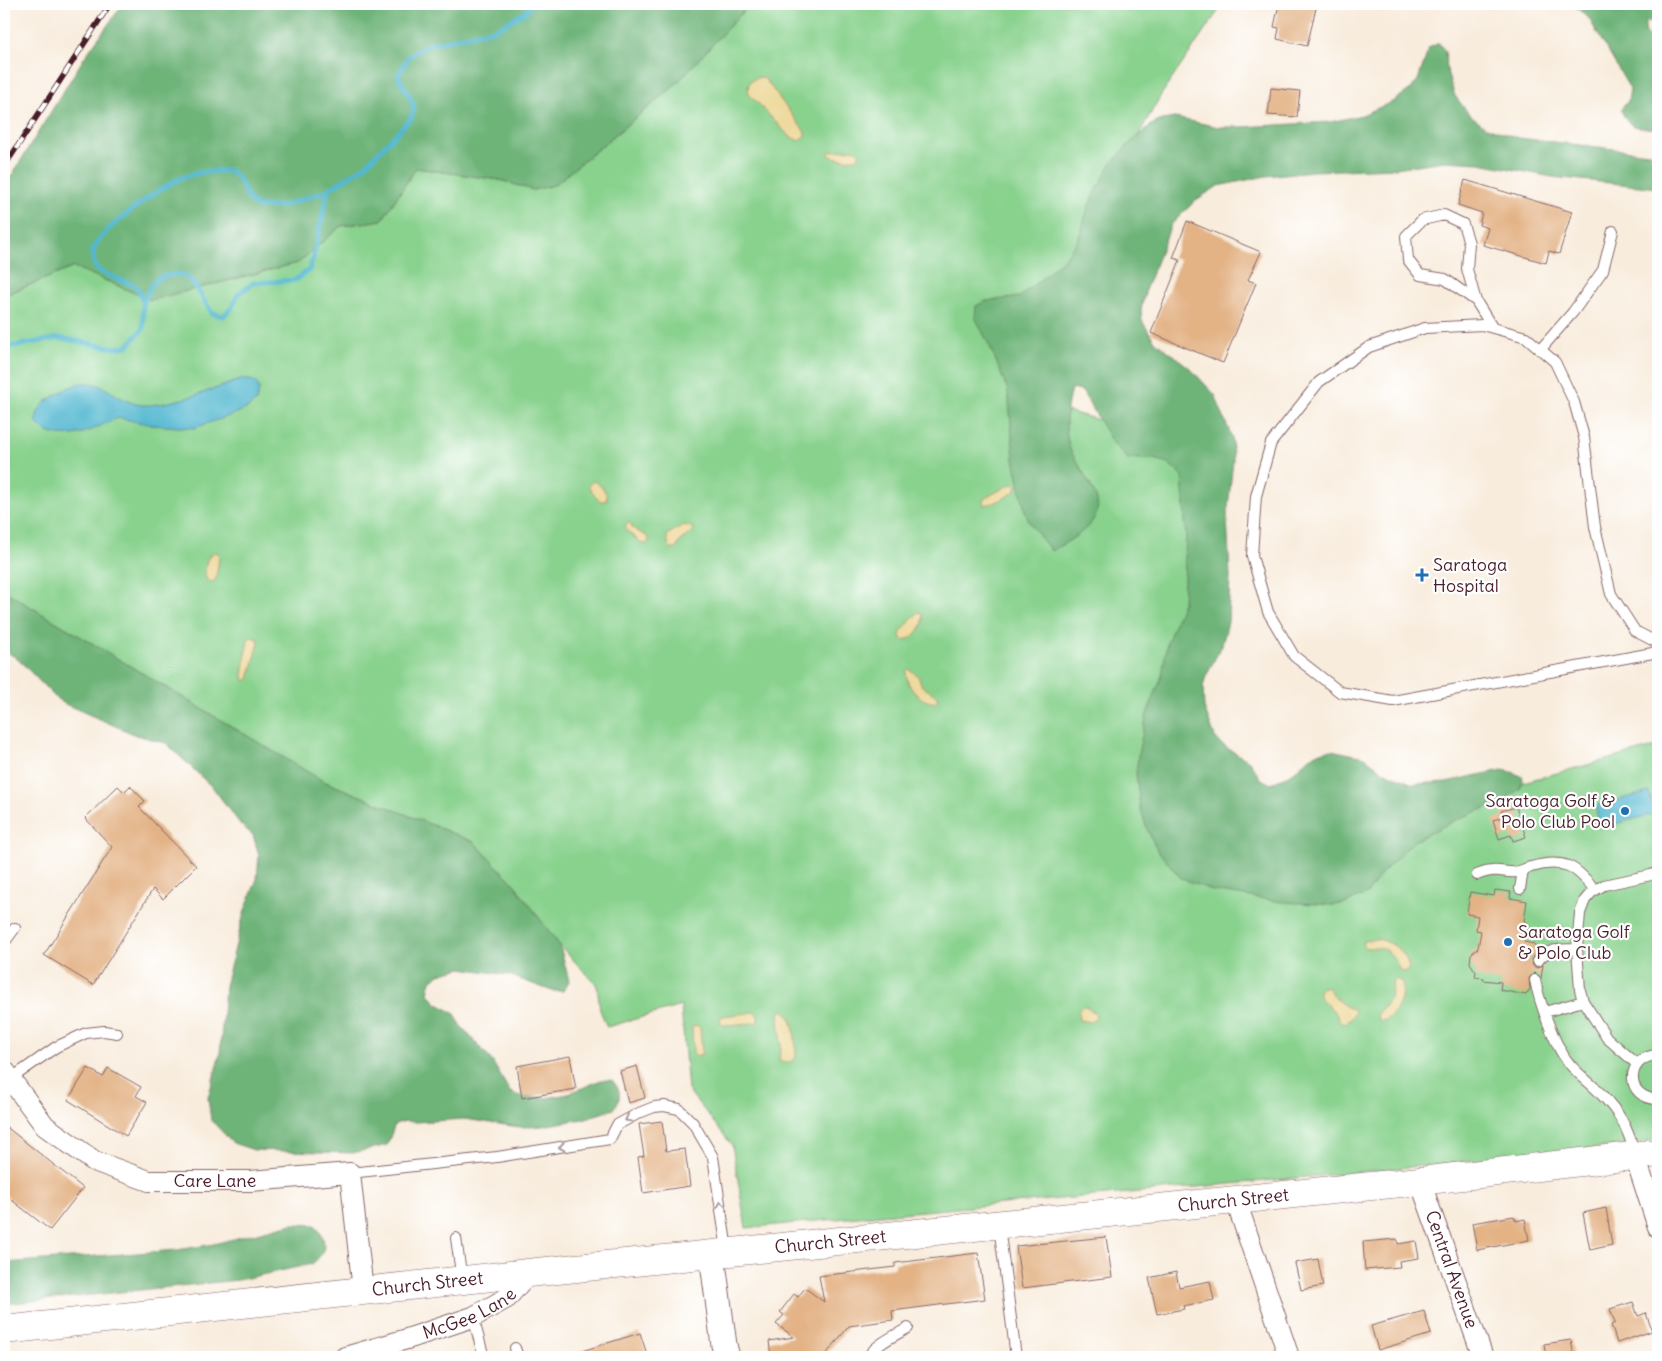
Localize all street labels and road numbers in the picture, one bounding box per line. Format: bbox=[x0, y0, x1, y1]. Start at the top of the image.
street label: Care Lane bbox=[173, 1169, 257, 1192]
street label: Church Street bbox=[1176, 1183, 1290, 1217]
street label: Central Avenue bbox=[1420, 1207, 1484, 1331]
street label: Church Street bbox=[773, 1224, 887, 1258]
street label: Church Street bbox=[371, 1266, 484, 1301]
street label: McGee Lane bbox=[420, 1283, 521, 1344]

